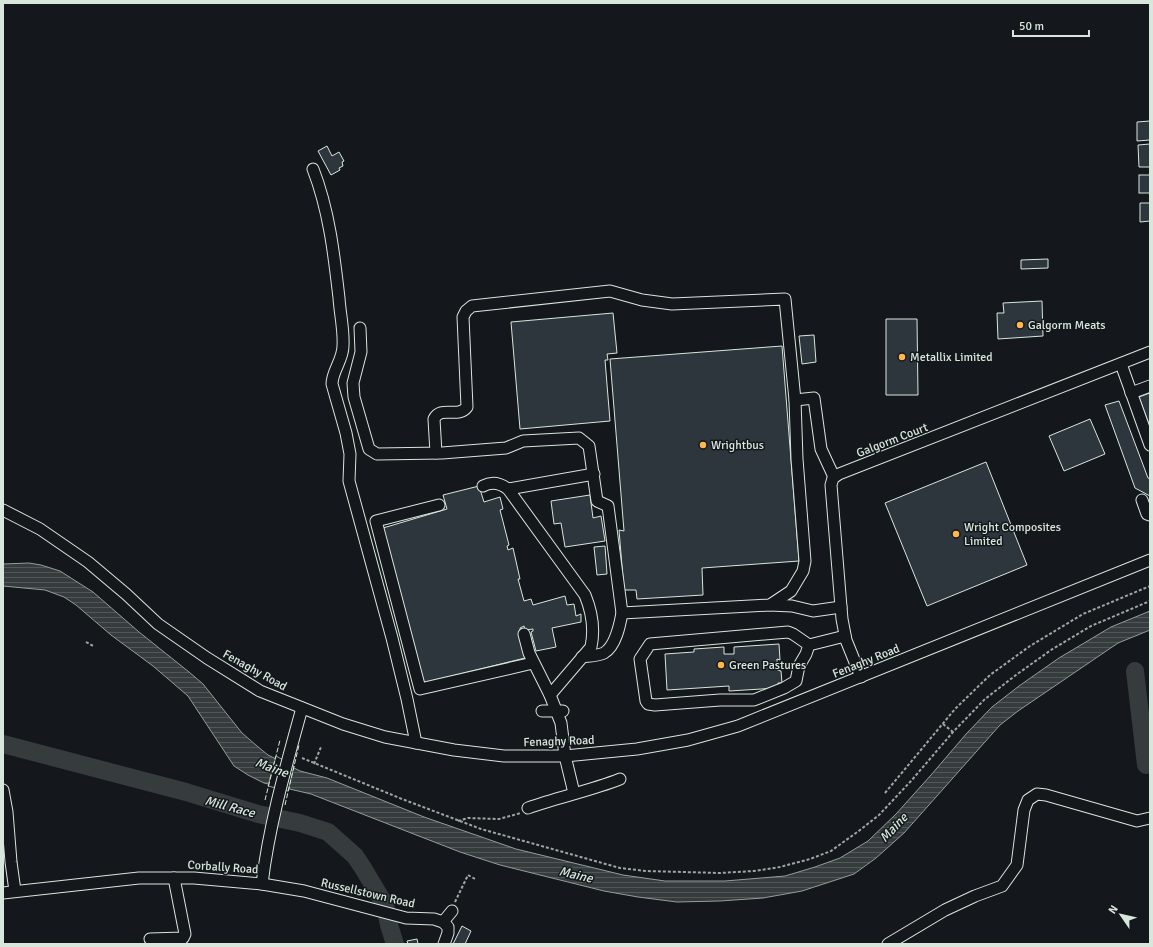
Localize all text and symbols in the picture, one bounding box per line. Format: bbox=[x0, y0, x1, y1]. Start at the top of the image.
scale bar bbox=[1013, 12, 1089, 38]
text: 50 m bbox=[1019, 19, 1044, 34]
place label: Galgorm Meats bbox=[1028, 318, 1106, 333]
marker: Galgorm Meats bbox=[1015, 320, 1025, 330]
place label: Metallix Limited bbox=[910, 350, 993, 365]
marker: Metallix Limited bbox=[897, 352, 907, 362]
street label: Galgorm Court bbox=[854, 420, 930, 461]
place label: Wrightbus bbox=[711, 438, 764, 453]
marker: Wrightbus bbox=[698, 440, 708, 450]
place label: Wright Composites Limited bbox=[964, 520, 1061, 549]
marker: Wright Composites Limited bbox=[951, 529, 961, 539]
street label: Fenaghy Road bbox=[830, 641, 902, 682]
street label: Fenaghy Road bbox=[220, 647, 289, 694]
place label: Green Pastures bbox=[729, 658, 806, 673]
marker: Green Pastures bbox=[716, 660, 726, 670]
street label: Fenaghy Road bbox=[523, 733, 595, 750]
water label: Maine bbox=[253, 755, 292, 782]
water label: Mill Race bbox=[203, 793, 258, 822]
water label: Maine bbox=[876, 809, 912, 846]
street label: Corbally Road bbox=[187, 858, 259, 877]
water label: Maine bbox=[557, 863, 596, 887]
street label: Russellstown Road bbox=[319, 875, 416, 912]
north arrow bbox=[1101, 895, 1141, 935]
text: N bbox=[1106, 903, 1121, 916]

